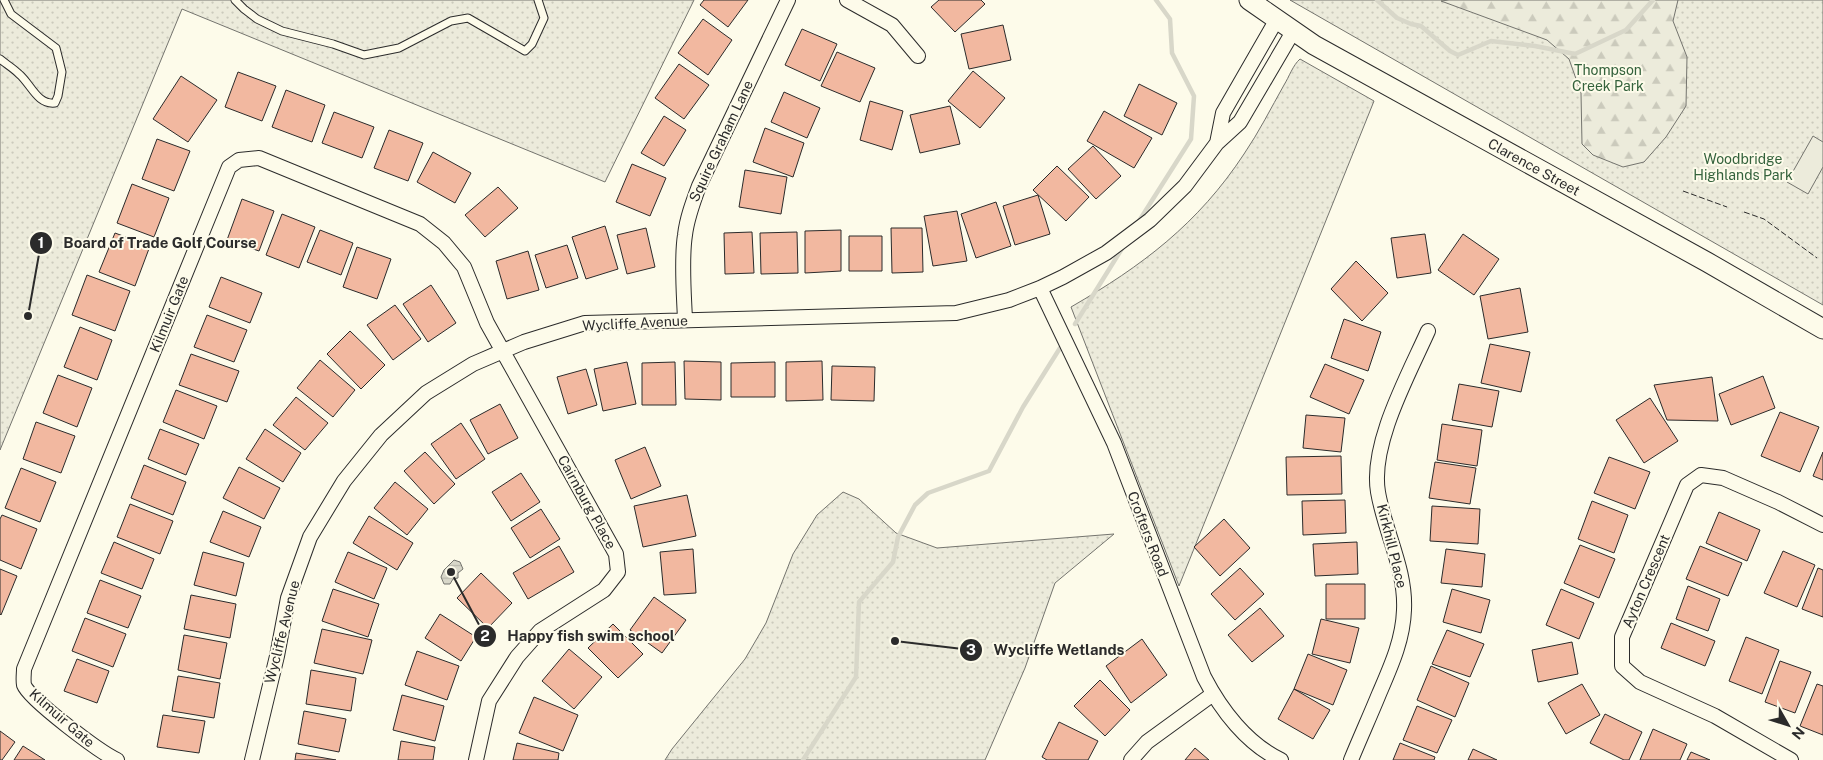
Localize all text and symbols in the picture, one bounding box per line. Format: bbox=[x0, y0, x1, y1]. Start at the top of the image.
park label: Thompson Creek Park bbox=[1572, 62, 1644, 94]
street label: Squire Graham Lane bbox=[686, 78, 756, 204]
street label: Clarence Street bbox=[1485, 135, 1583, 199]
park label: Woodbridge Highlands Park bbox=[1693, 151, 1793, 183]
callout: Board of Trade Golf Course bbox=[28, 228, 267, 258]
text: 1 bbox=[38, 234, 44, 251]
text: Board of Trade Golf Course bbox=[63, 234, 257, 251]
street label: Kilmuir Gate bbox=[146, 273, 192, 355]
street label: Wycliffe Avenue bbox=[582, 312, 688, 334]
street label: Cairnburg Place bbox=[555, 452, 619, 552]
street label: Crofters Road bbox=[1124, 489, 1172, 579]
street label: Kirkhill Place bbox=[1374, 502, 1410, 590]
street label: Ayton Crescent bbox=[1619, 532, 1673, 630]
street label: Wycliffe Avenue bbox=[261, 579, 303, 685]
callout: Happy fish swim school bbox=[472, 621, 685, 651]
text: 2 bbox=[480, 627, 490, 644]
text: Happy fish swim school bbox=[507, 627, 675, 644]
callout: Wycliffe Wetlands bbox=[959, 635, 1135, 665]
text: 3 bbox=[966, 641, 976, 658]
text: Wycliffe Wetlands bbox=[994, 641, 1125, 658]
street label: Kilmuir Gate bbox=[26, 685, 98, 751]
north arrow bbox=[1763, 700, 1813, 750]
text: N bbox=[1788, 724, 1808, 742]

